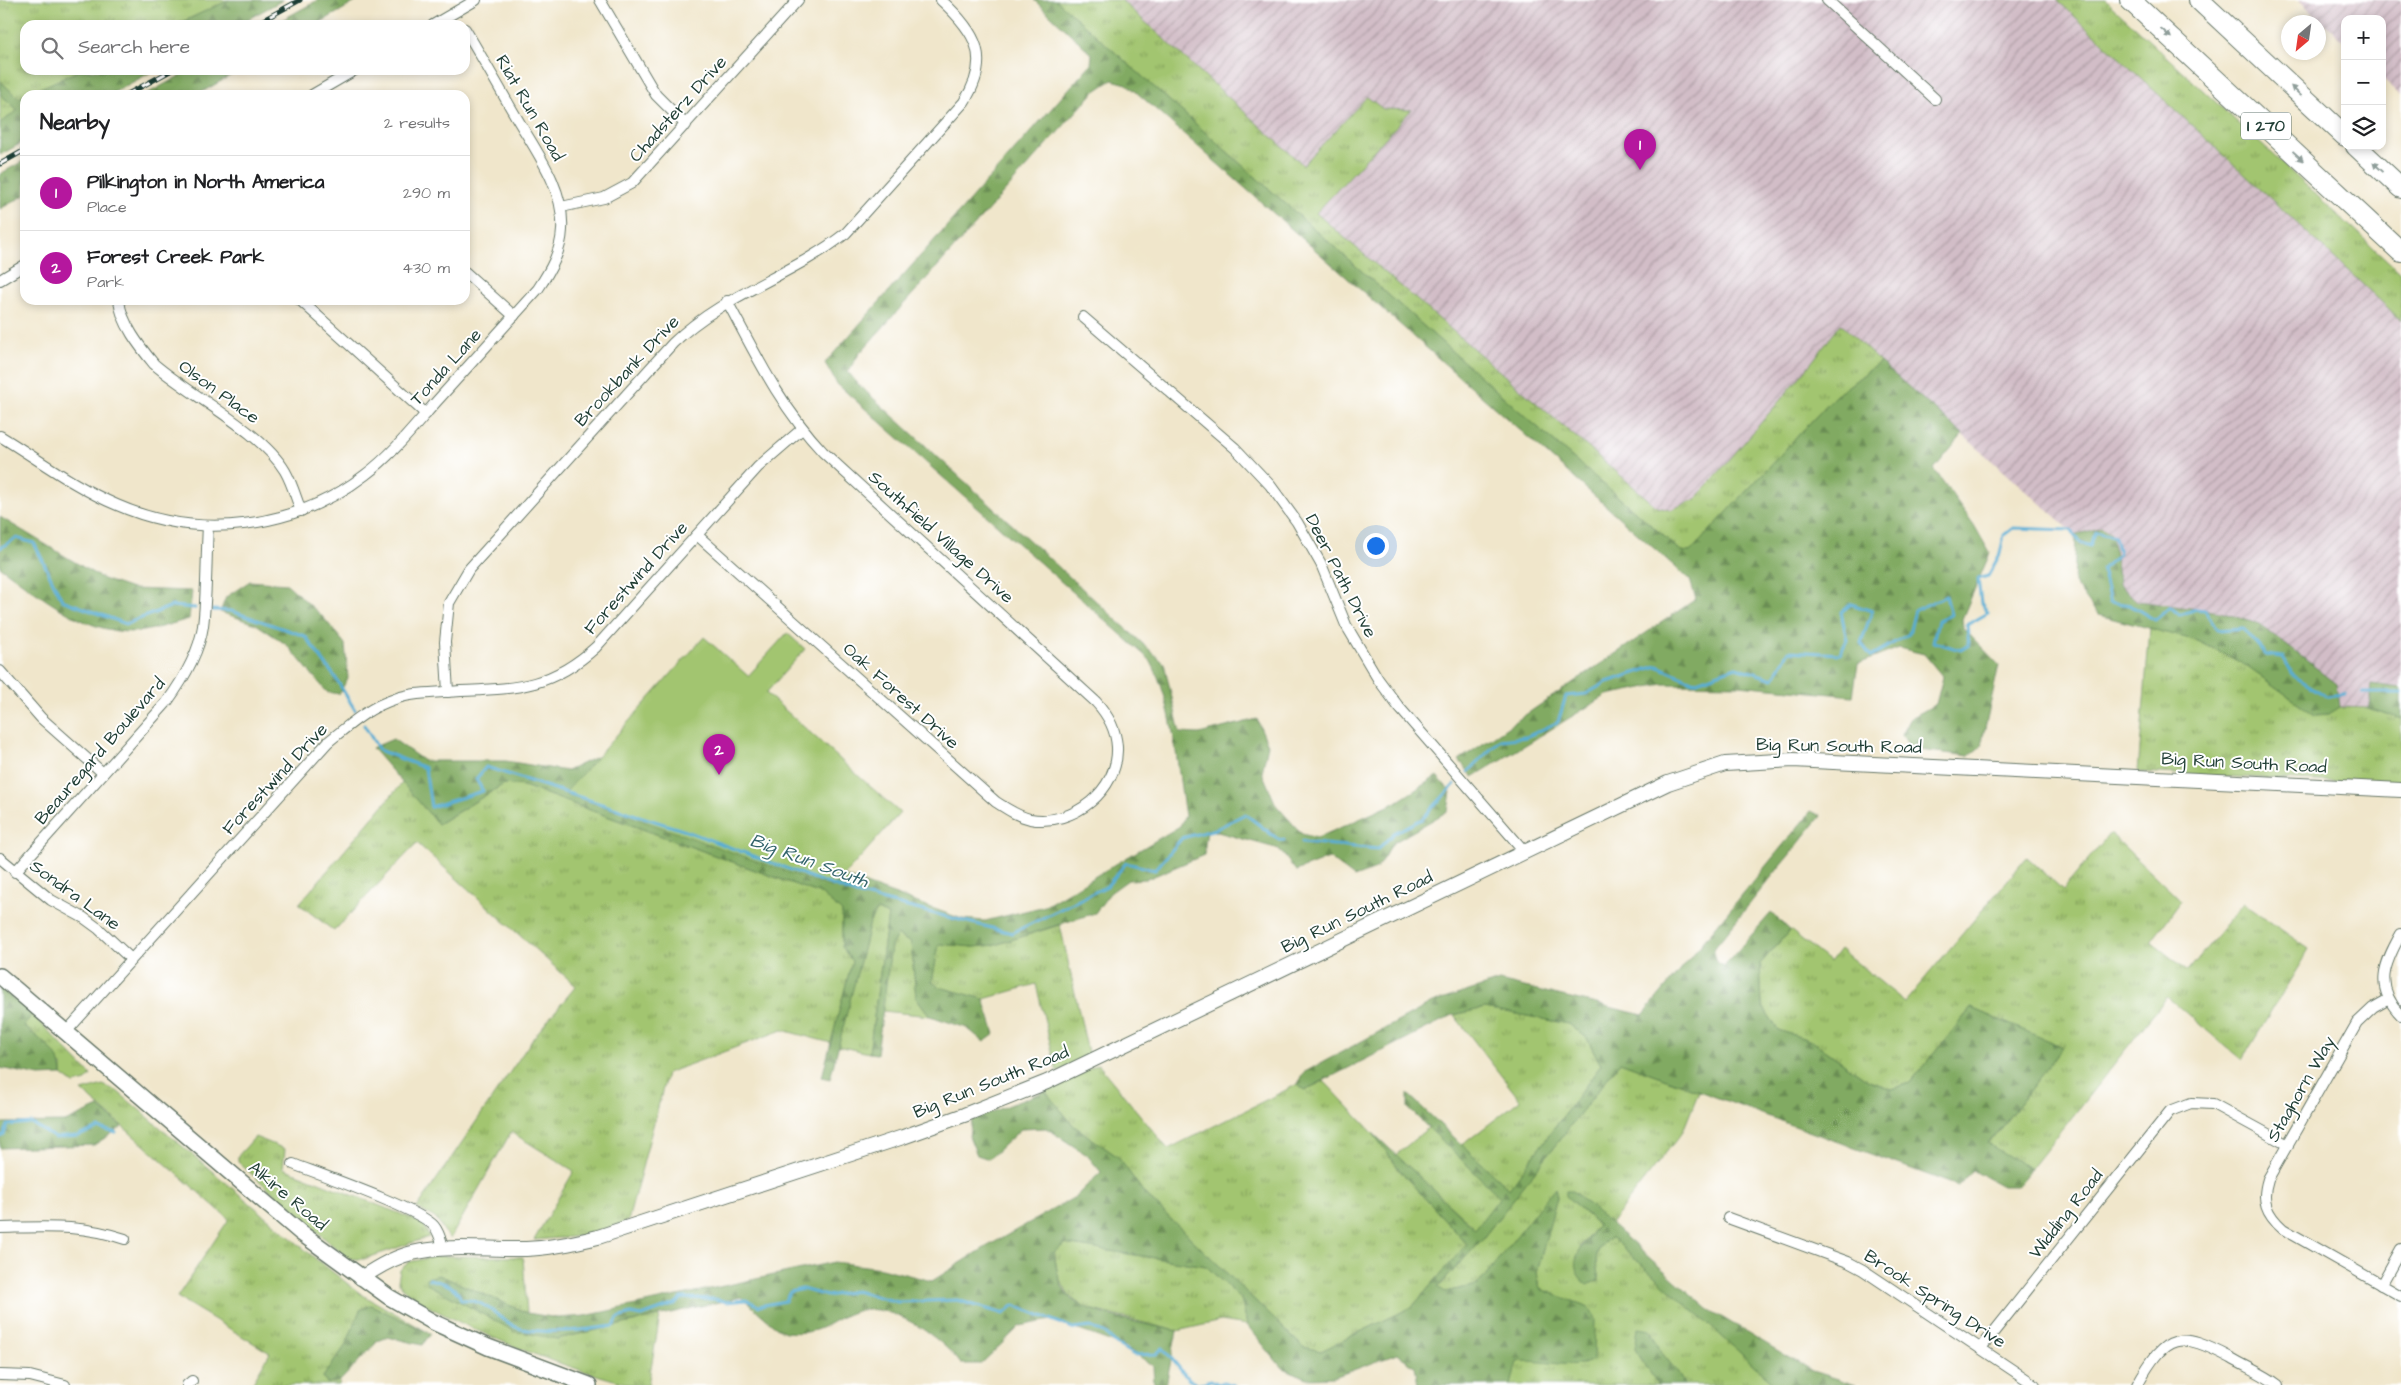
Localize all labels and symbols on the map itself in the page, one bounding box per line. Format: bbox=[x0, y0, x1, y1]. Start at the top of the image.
north arrow bbox=[2281, 15, 2326, 60]
one-way arrow bbox=[2160, 27, 2172, 39]
street label: Riat Run Road bbox=[489, 50, 571, 166]
street label: Chadsterz Drive bbox=[623, 50, 733, 168]
one-way arrow bbox=[2291, 85, 2303, 97]
road number: I 270 bbox=[2241, 112, 2291, 140]
pin: 1 bbox=[1624, 129, 1656, 170]
one-way arrow bbox=[2291, 150, 2303, 162]
one-way arrow bbox=[2373, 161, 2385, 173]
street label: Brookbank Drive bbox=[569, 310, 685, 432]
street label: Tonda Lane bbox=[404, 323, 488, 411]
street label: Olson Place bbox=[173, 354, 265, 430]
street label: Southfield Village Drive bbox=[862, 465, 1019, 610]
street label: Deer Path Drive bbox=[1299, 510, 1383, 642]
street label: Forestwind Drive bbox=[578, 516, 694, 640]
your location bbox=[1363, 533, 1389, 559]
street label: Oak Forest Drive bbox=[837, 637, 965, 755]
street label: Beauregard Boulevard bbox=[29, 672, 172, 831]
street label: Forestwind Drive bbox=[217, 717, 334, 840]
street label: Big Run South Road bbox=[1756, 732, 1922, 761]
pin: 2 bbox=[703, 734, 735, 775]
street label: Big Run South Road bbox=[2161, 746, 2327, 781]
water label: Big Run South bbox=[746, 827, 873, 895]
street label: Sondra Lane bbox=[25, 854, 126, 937]
street label: Big Run South Road bbox=[1277, 864, 1437, 960]
street label: Staghorn Way bbox=[2261, 1031, 2342, 1147]
street label: Big Run South Road bbox=[909, 1039, 1073, 1126]
street label: Alkire Road bbox=[243, 1155, 333, 1237]
street label: Widding Road bbox=[2023, 1164, 2110, 1265]
street label: Brook Spring Drive bbox=[1859, 1244, 2011, 1355]

